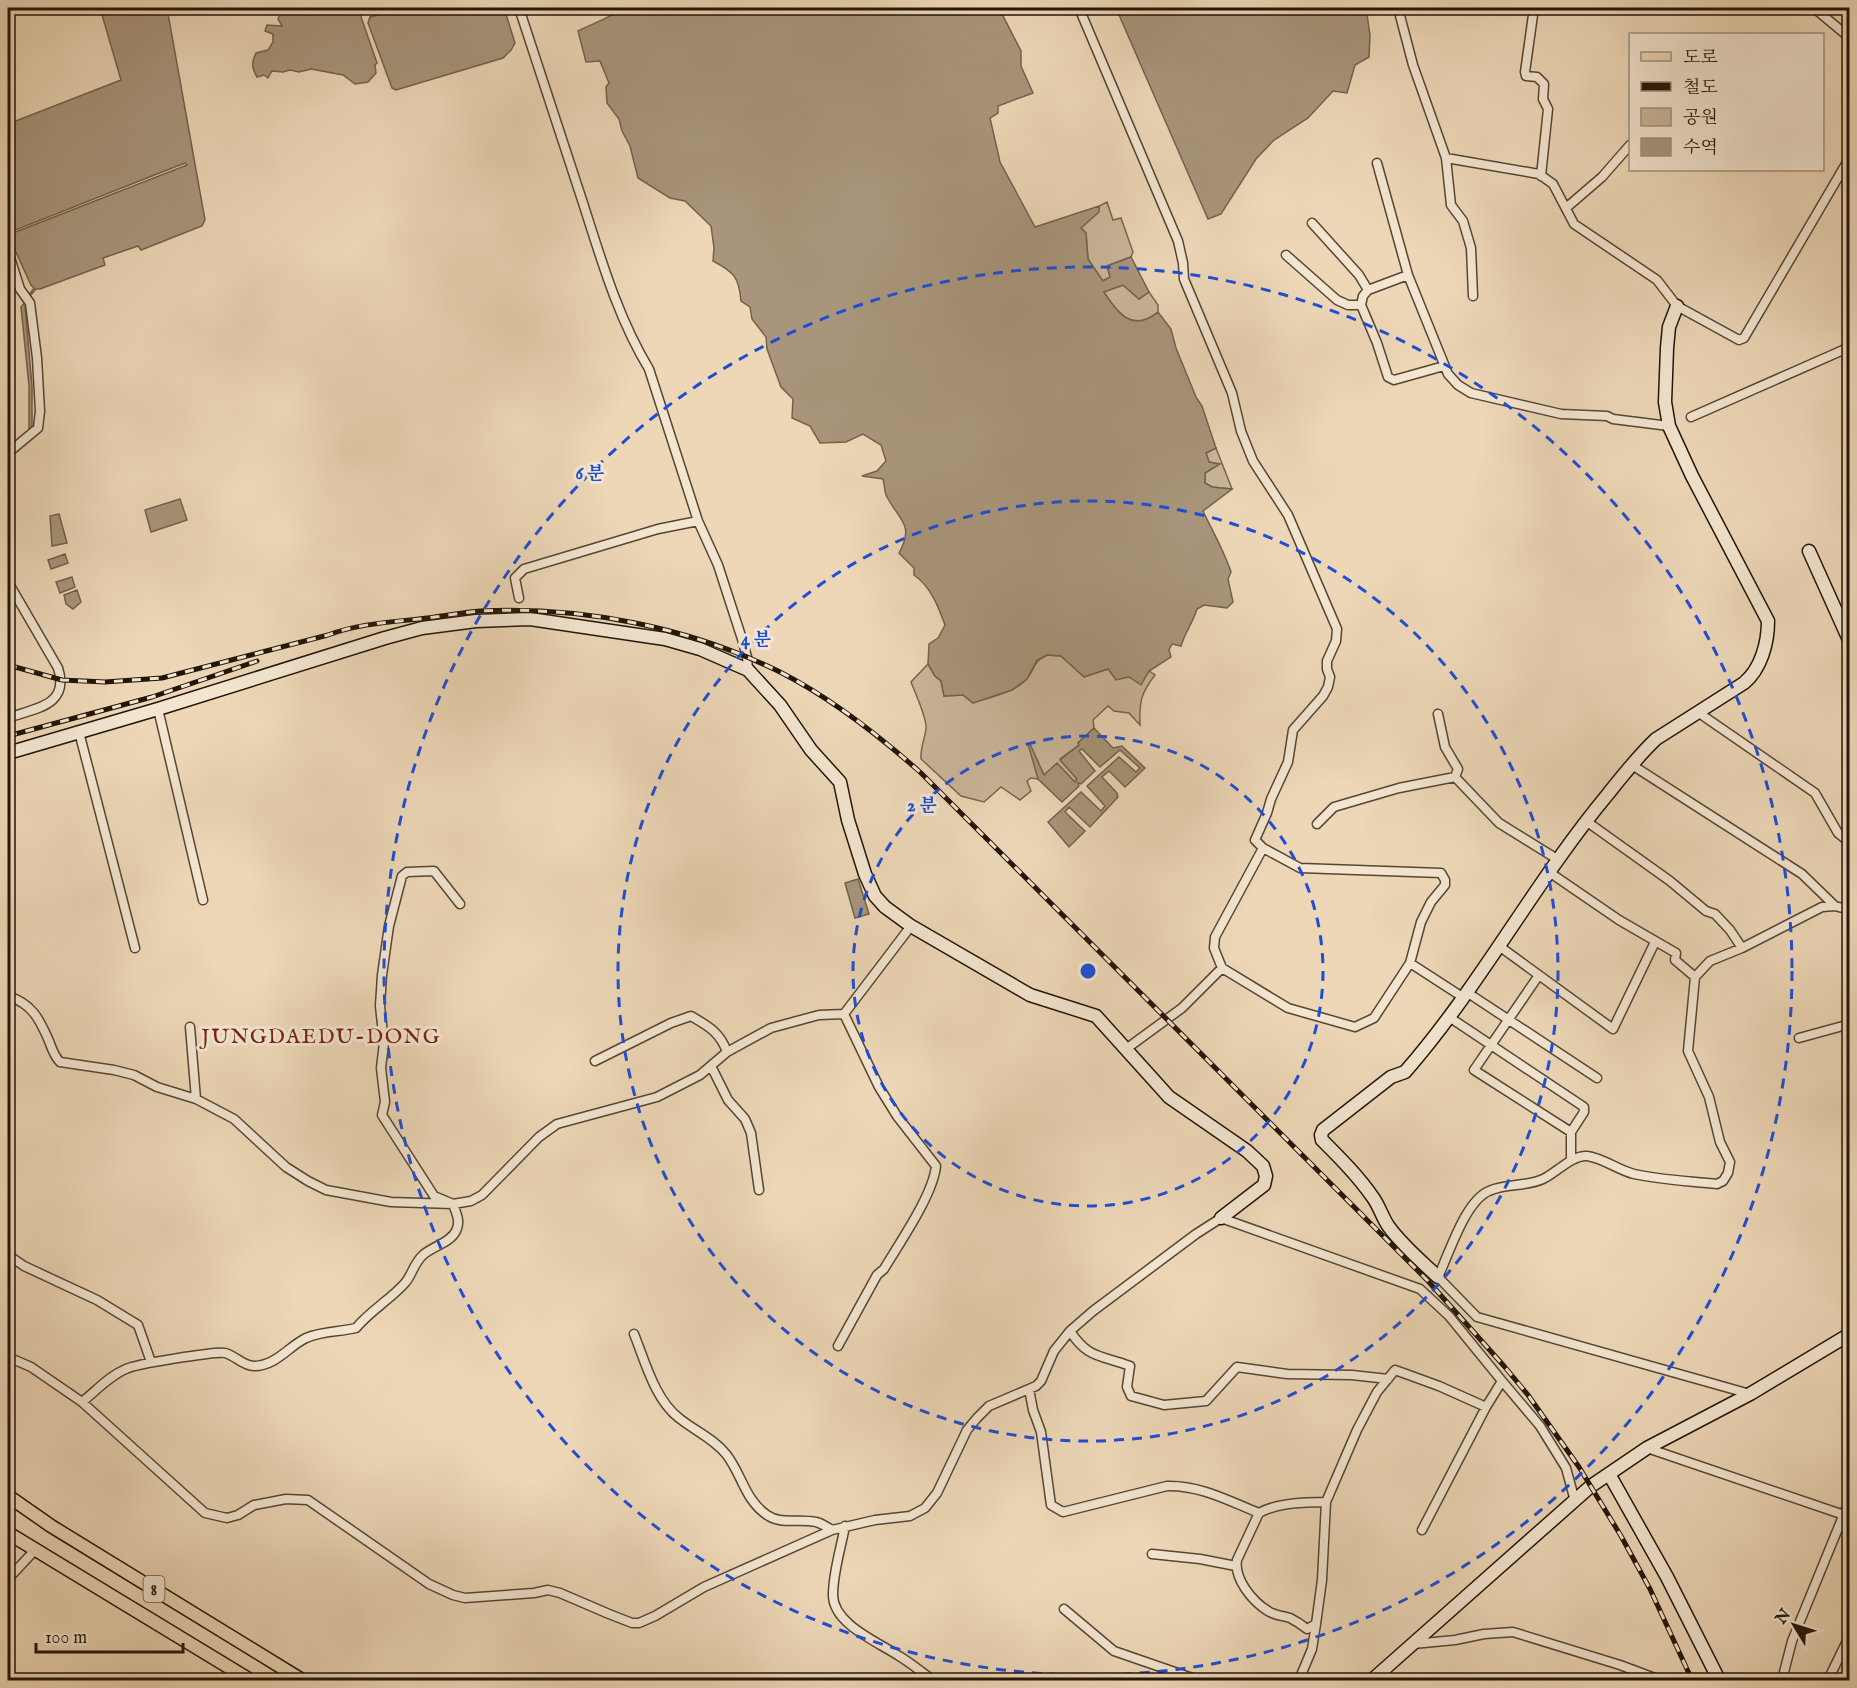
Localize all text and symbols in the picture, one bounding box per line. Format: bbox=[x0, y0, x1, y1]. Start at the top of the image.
legend bbox=[1629, 33, 1824, 171]
text: 도로 bbox=[1683, 47, 1718, 70]
text: 철도 bbox=[1683, 77, 1718, 100]
text: 공원 bbox=[1683, 107, 1718, 130]
text: 수역 bbox=[1683, 137, 1718, 160]
text: 6 분 bbox=[576, 463, 605, 486]
text: 4 분 bbox=[741, 629, 772, 652]
text: 2 분 bbox=[907, 795, 937, 818]
centre of rings bbox=[1078, 961, 1098, 981]
district label: JUNGDAEDU-DONG bbox=[199, 1024, 441, 1051]
road number: 8 bbox=[144, 1576, 164, 1602]
north arrow bbox=[1764, 1595, 1824, 1655]
text: N bbox=[1771, 1605, 1796, 1629]
scale bar bbox=[36, 1616, 183, 1654]
text: 100 m bbox=[45, 1627, 87, 1650]

